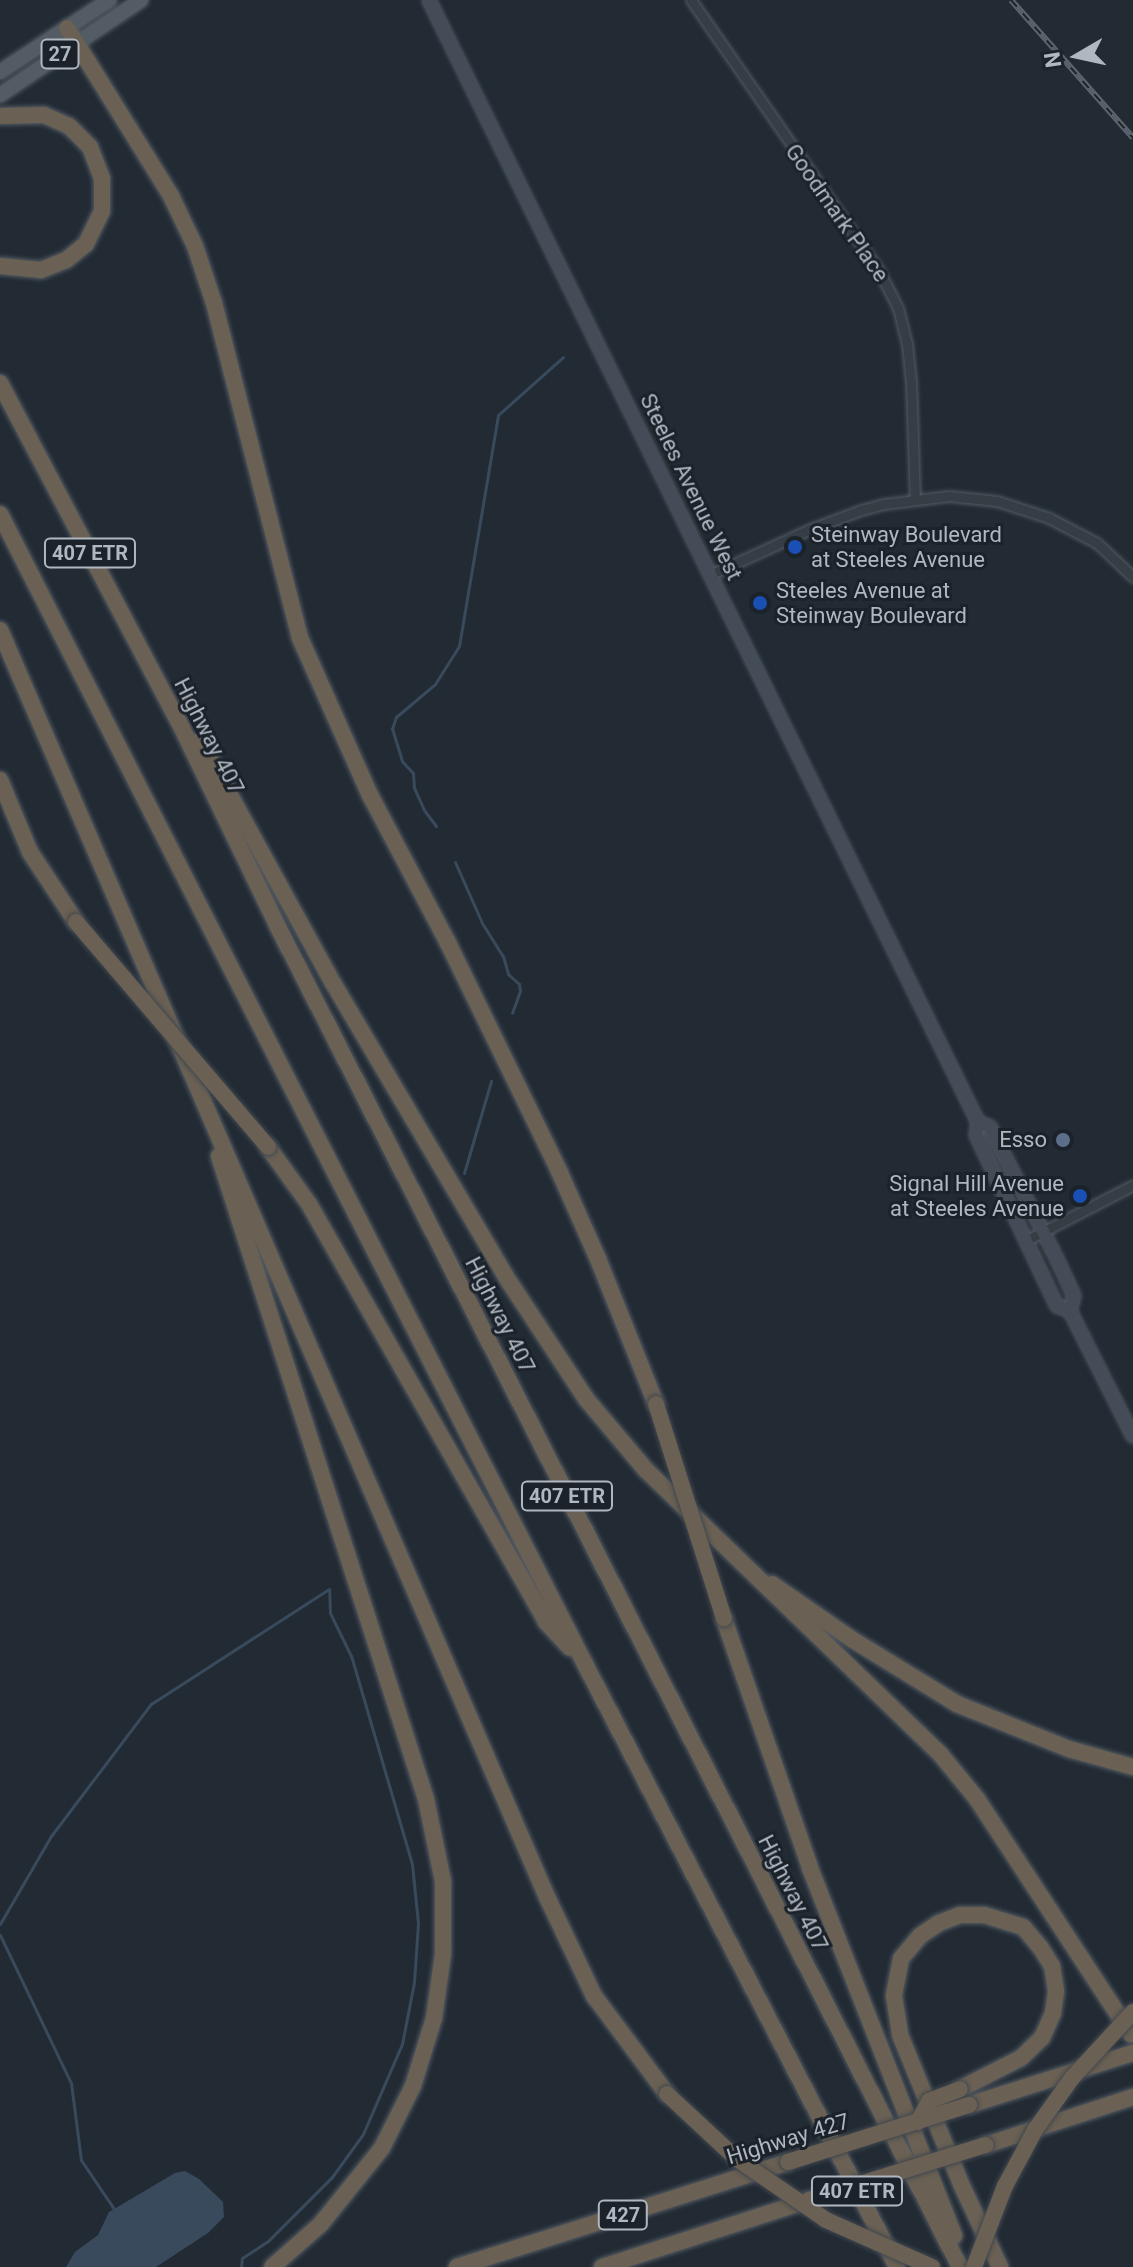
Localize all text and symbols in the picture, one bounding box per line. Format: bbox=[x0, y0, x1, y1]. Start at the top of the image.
north arrow bbox=[1037, 16, 1117, 96]
road number: 27 bbox=[40, 38, 80, 70]
text: N bbox=[1039, 50, 1066, 69]
street label: Goodmark Place bbox=[780, 139, 894, 287]
street label: Steeles Avenue West bbox=[634, 389, 748, 585]
place label: Steinway Boulevard at Steeles Avenue bbox=[811, 521, 1002, 572]
road number: 407 ETR bbox=[42, 537, 138, 569]
marker: Steinway Boulevard at Steeles Avenue bbox=[786, 538, 804, 556]
place label: Steeles Avenue at Steinway Boulevard bbox=[776, 577, 967, 628]
marker: Steeles Avenue at Steinway Boulevard bbox=[751, 594, 769, 612]
street label: Highway 407 bbox=[168, 674, 250, 798]
place label: Esso bbox=[999, 1127, 1047, 1153]
marker: Esso bbox=[1054, 1131, 1072, 1149]
place label: Signal Hill Avenue at Steeles Avenue bbox=[889, 1170, 1064, 1222]
marker: Signal Hill Avenue at Steeles Avenue bbox=[1071, 1187, 1089, 1205]
street label: Highway 407 bbox=[459, 1253, 541, 1377]
road number: 407 ETR bbox=[519, 1480, 615, 1512]
street label: Highway 407 bbox=[752, 1831, 834, 1955]
street label: Highway 427 bbox=[724, 2108, 852, 2170]
road number: 407 ETR bbox=[809, 2175, 905, 2207]
road number: 427 bbox=[597, 2199, 649, 2231]

